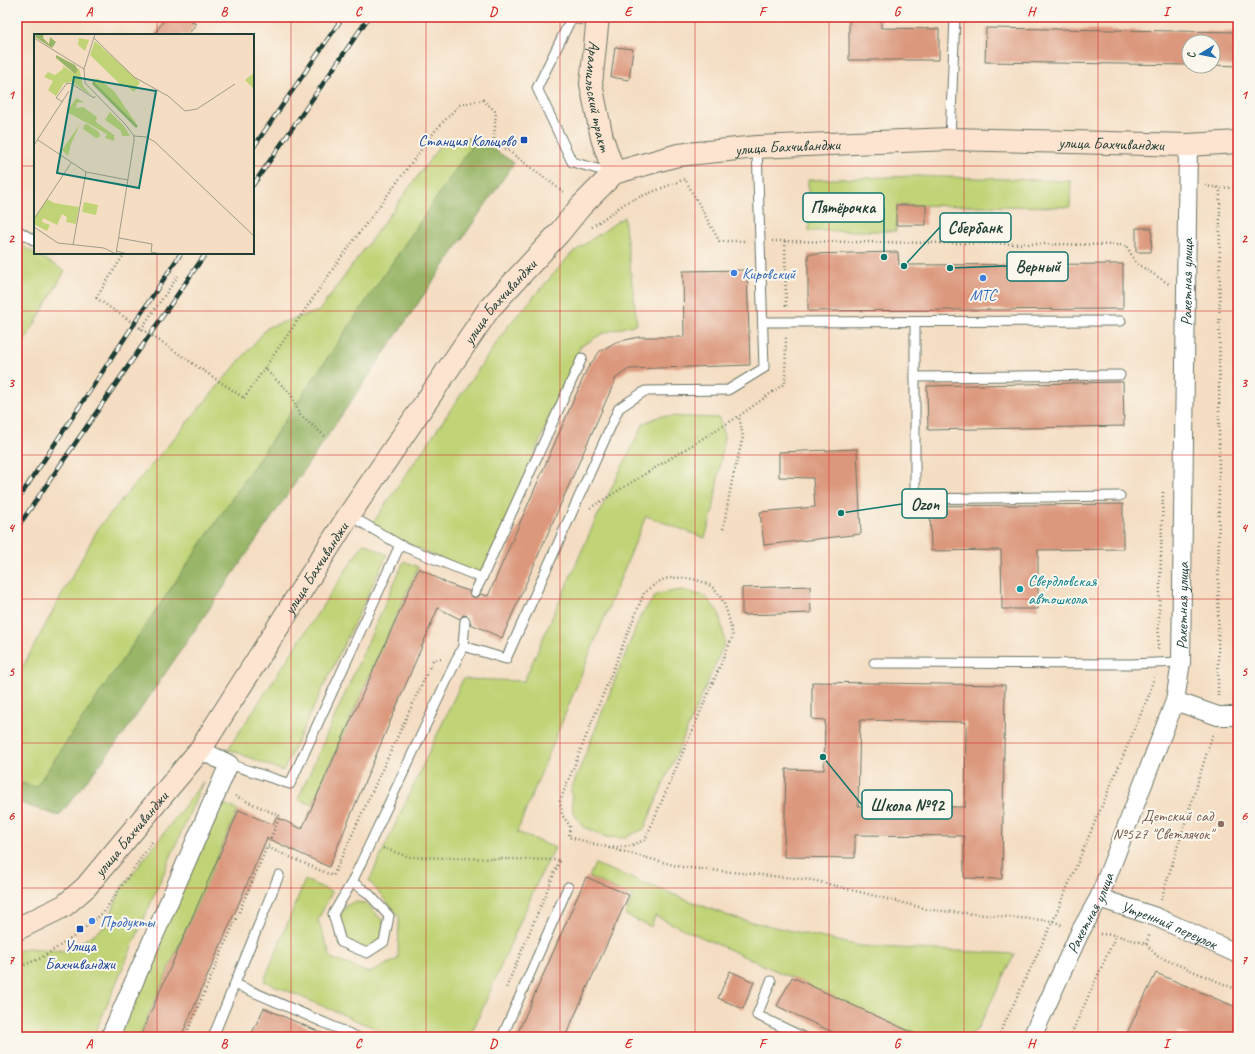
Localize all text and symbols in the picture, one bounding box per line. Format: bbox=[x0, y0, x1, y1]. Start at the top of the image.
text: A bbox=[86, 4, 94, 20]
text: B bbox=[221, 4, 229, 20]
text: C bbox=[355, 4, 363, 20]
text: D bbox=[489, 4, 498, 20]
text: E bbox=[625, 4, 634, 20]
text: F bbox=[759, 4, 768, 20]
text: G bbox=[894, 4, 902, 20]
text: H bbox=[1027, 4, 1037, 20]
text: I bbox=[1163, 4, 1172, 20]
inset map bbox=[34, 34, 254, 254]
north arrow bbox=[1181, 34, 1221, 74]
street label: Арамильский тракт bbox=[580, 40, 615, 156]
text: С bbox=[1184, 50, 1199, 60]
text: 1 bbox=[8, 87, 16, 103]
text: 1 bbox=[1241, 87, 1249, 103]
place label: Станция Кольцово bbox=[418, 131, 517, 151]
street label: улица Бахчиванджи bbox=[1057, 133, 1165, 155]
marker: Станция Кольцово bbox=[519, 135, 529, 145]
street label: улица Бахчиванджи bbox=[733, 135, 841, 160]
callout: Пятёрочка bbox=[803, 193, 884, 222]
text: Пятёрочка bbox=[810, 197, 877, 218]
callout: Сбербанк bbox=[940, 213, 1011, 242]
text: Сбербанк bbox=[948, 217, 1003, 238]
text: 2 bbox=[8, 231, 15, 247]
text: 2 bbox=[1241, 231, 1248, 247]
street label: Ракетная улица bbox=[1177, 237, 1198, 326]
callout: Верный bbox=[1007, 252, 1068, 281]
street label: улица Бахчиванджи bbox=[458, 255, 542, 350]
text: Верный bbox=[1015, 256, 1062, 277]
place label: Кировский bbox=[742, 264, 797, 284]
marker: Кировский bbox=[729, 268, 739, 278]
marker: МТС bbox=[978, 273, 988, 283]
place label: МТС bbox=[970, 285, 999, 305]
text: 3 bbox=[8, 375, 15, 391]
text: 3 bbox=[1241, 375, 1248, 391]
callout: Ozon bbox=[902, 489, 947, 518]
text: Ozon bbox=[911, 494, 940, 515]
street label: улица Бахчиванджи bbox=[279, 518, 353, 619]
text: 4 bbox=[8, 520, 16, 536]
text: 4 bbox=[1241, 520, 1249, 536]
street label: Ракетная улица bbox=[1172, 561, 1193, 650]
place label: Свердловская автошкола bbox=[1028, 571, 1098, 609]
marker: Свердловская автошкола bbox=[1015, 584, 1025, 594]
text: 5 bbox=[8, 664, 15, 680]
text: 5 bbox=[1241, 664, 1248, 680]
street label: улица Бахчиванджи bbox=[89, 786, 173, 882]
callout: Школа №92 bbox=[862, 790, 952, 819]
text: Школа №92 bbox=[870, 795, 945, 816]
place label: Детский сад №527 "Светлячок" bbox=[1113, 806, 1216, 844]
text: 6 bbox=[8, 808, 15, 824]
text: 6 bbox=[1241, 808, 1248, 824]
marker: Детский сад №527 "Светлячок" bbox=[1216, 819, 1226, 829]
street label: Ракетная улица bbox=[1063, 869, 1119, 957]
street label: Утренний переулок bbox=[1118, 897, 1222, 955]
place label: Продукты bbox=[100, 912, 156, 932]
marker: Продукты bbox=[87, 916, 97, 926]
marker: Улица Бахчиванджи bbox=[75, 924, 85, 934]
place label: Улица Бахчиванджи bbox=[45, 936, 116, 974]
text: 7 bbox=[8, 952, 15, 968]
text: 7 bbox=[1241, 952, 1248, 968]
text: A bbox=[86, 1036, 94, 1052]
text: B bbox=[221, 1036, 229, 1052]
text: C bbox=[355, 1036, 363, 1052]
text: D bbox=[489, 1036, 498, 1052]
text: E bbox=[625, 1036, 634, 1052]
text: F bbox=[759, 1036, 768, 1052]
text: G bbox=[894, 1036, 902, 1052]
text: H bbox=[1027, 1036, 1037, 1052]
text: I bbox=[1163, 1036, 1172, 1052]

